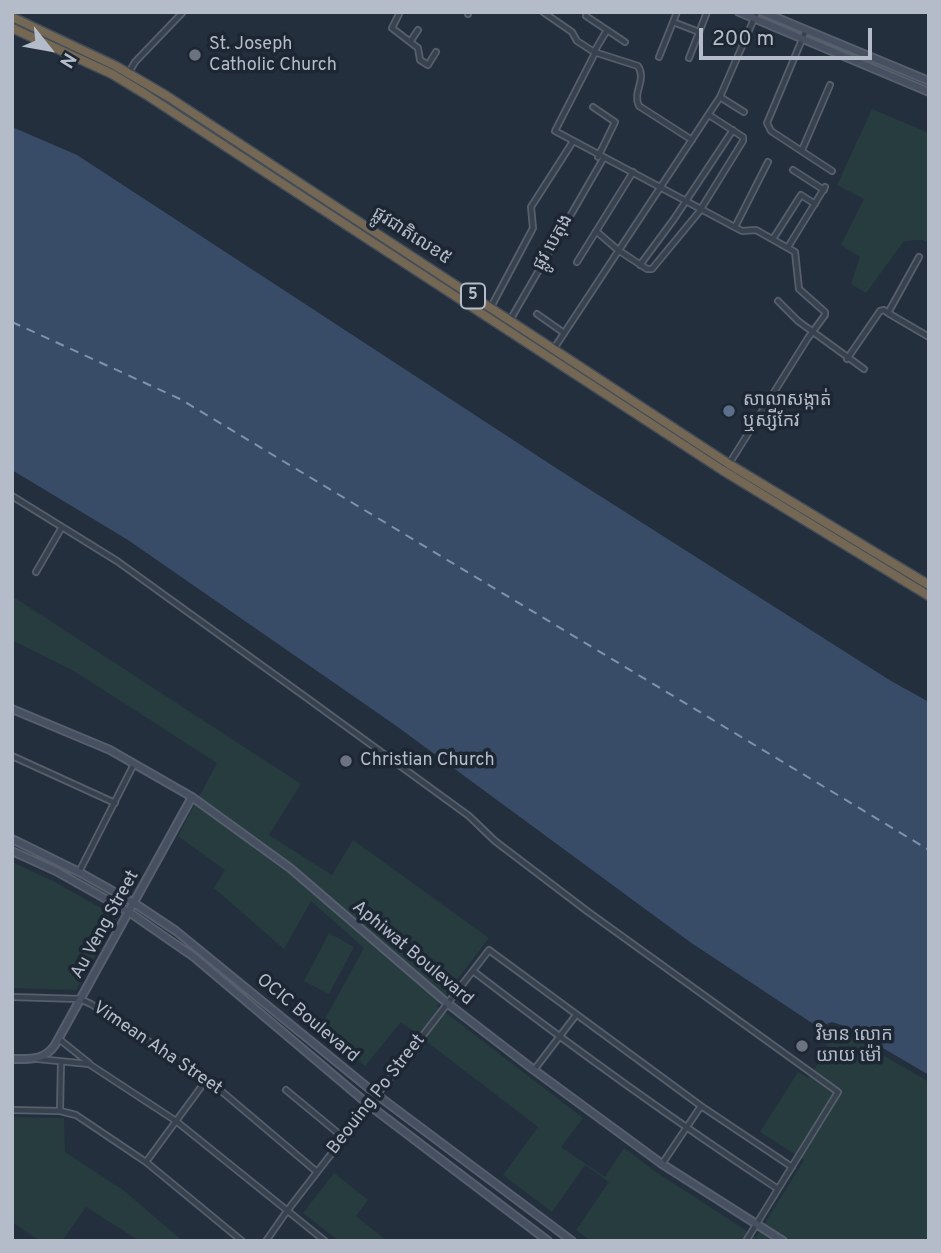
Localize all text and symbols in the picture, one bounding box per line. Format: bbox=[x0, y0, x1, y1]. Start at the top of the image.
north arrow bbox=[14, 14, 84, 84]
scale bar bbox=[703, 14, 876, 58]
text: 200 m bbox=[712, 26, 774, 53]
place label: St. Joseph Catholic Church bbox=[209, 34, 337, 76]
marker: St. Joseph Catholic Church bbox=[187, 47, 203, 63]
text: N bbox=[53, 48, 81, 72]
street label: ផ្លូវជាតិលេខ៥ bbox=[367, 203, 455, 271]
street label: ផ្លូវ បេតុង bbox=[529, 211, 579, 275]
road number: 5 bbox=[461, 284, 485, 308]
place label: សាលាសង្កាត់ ឬស្សីកែវ bbox=[743, 390, 832, 432]
marker: សាលាសង្កាត់ ឬស្សីកែវ bbox=[721, 403, 737, 419]
place label: Christian Church bbox=[360, 750, 495, 772]
marker: Christian Church bbox=[338, 753, 354, 769]
street label: Au Veng Street bbox=[67, 867, 145, 983]
street label: Aphiwat Boulevard bbox=[347, 897, 477, 1011]
street label: OCIC Boulevard bbox=[251, 970, 363, 1068]
street label: Vimean Aha Street bbox=[88, 998, 226, 1100]
place label: វិមាន លោក យាយ ម៉ៅ bbox=[816, 1025, 893, 1068]
street label: Beouing Po Street bbox=[323, 1031, 431, 1159]
marker: វិមាន លោក យាយ ម៉ៅ bbox=[794, 1038, 810, 1054]

